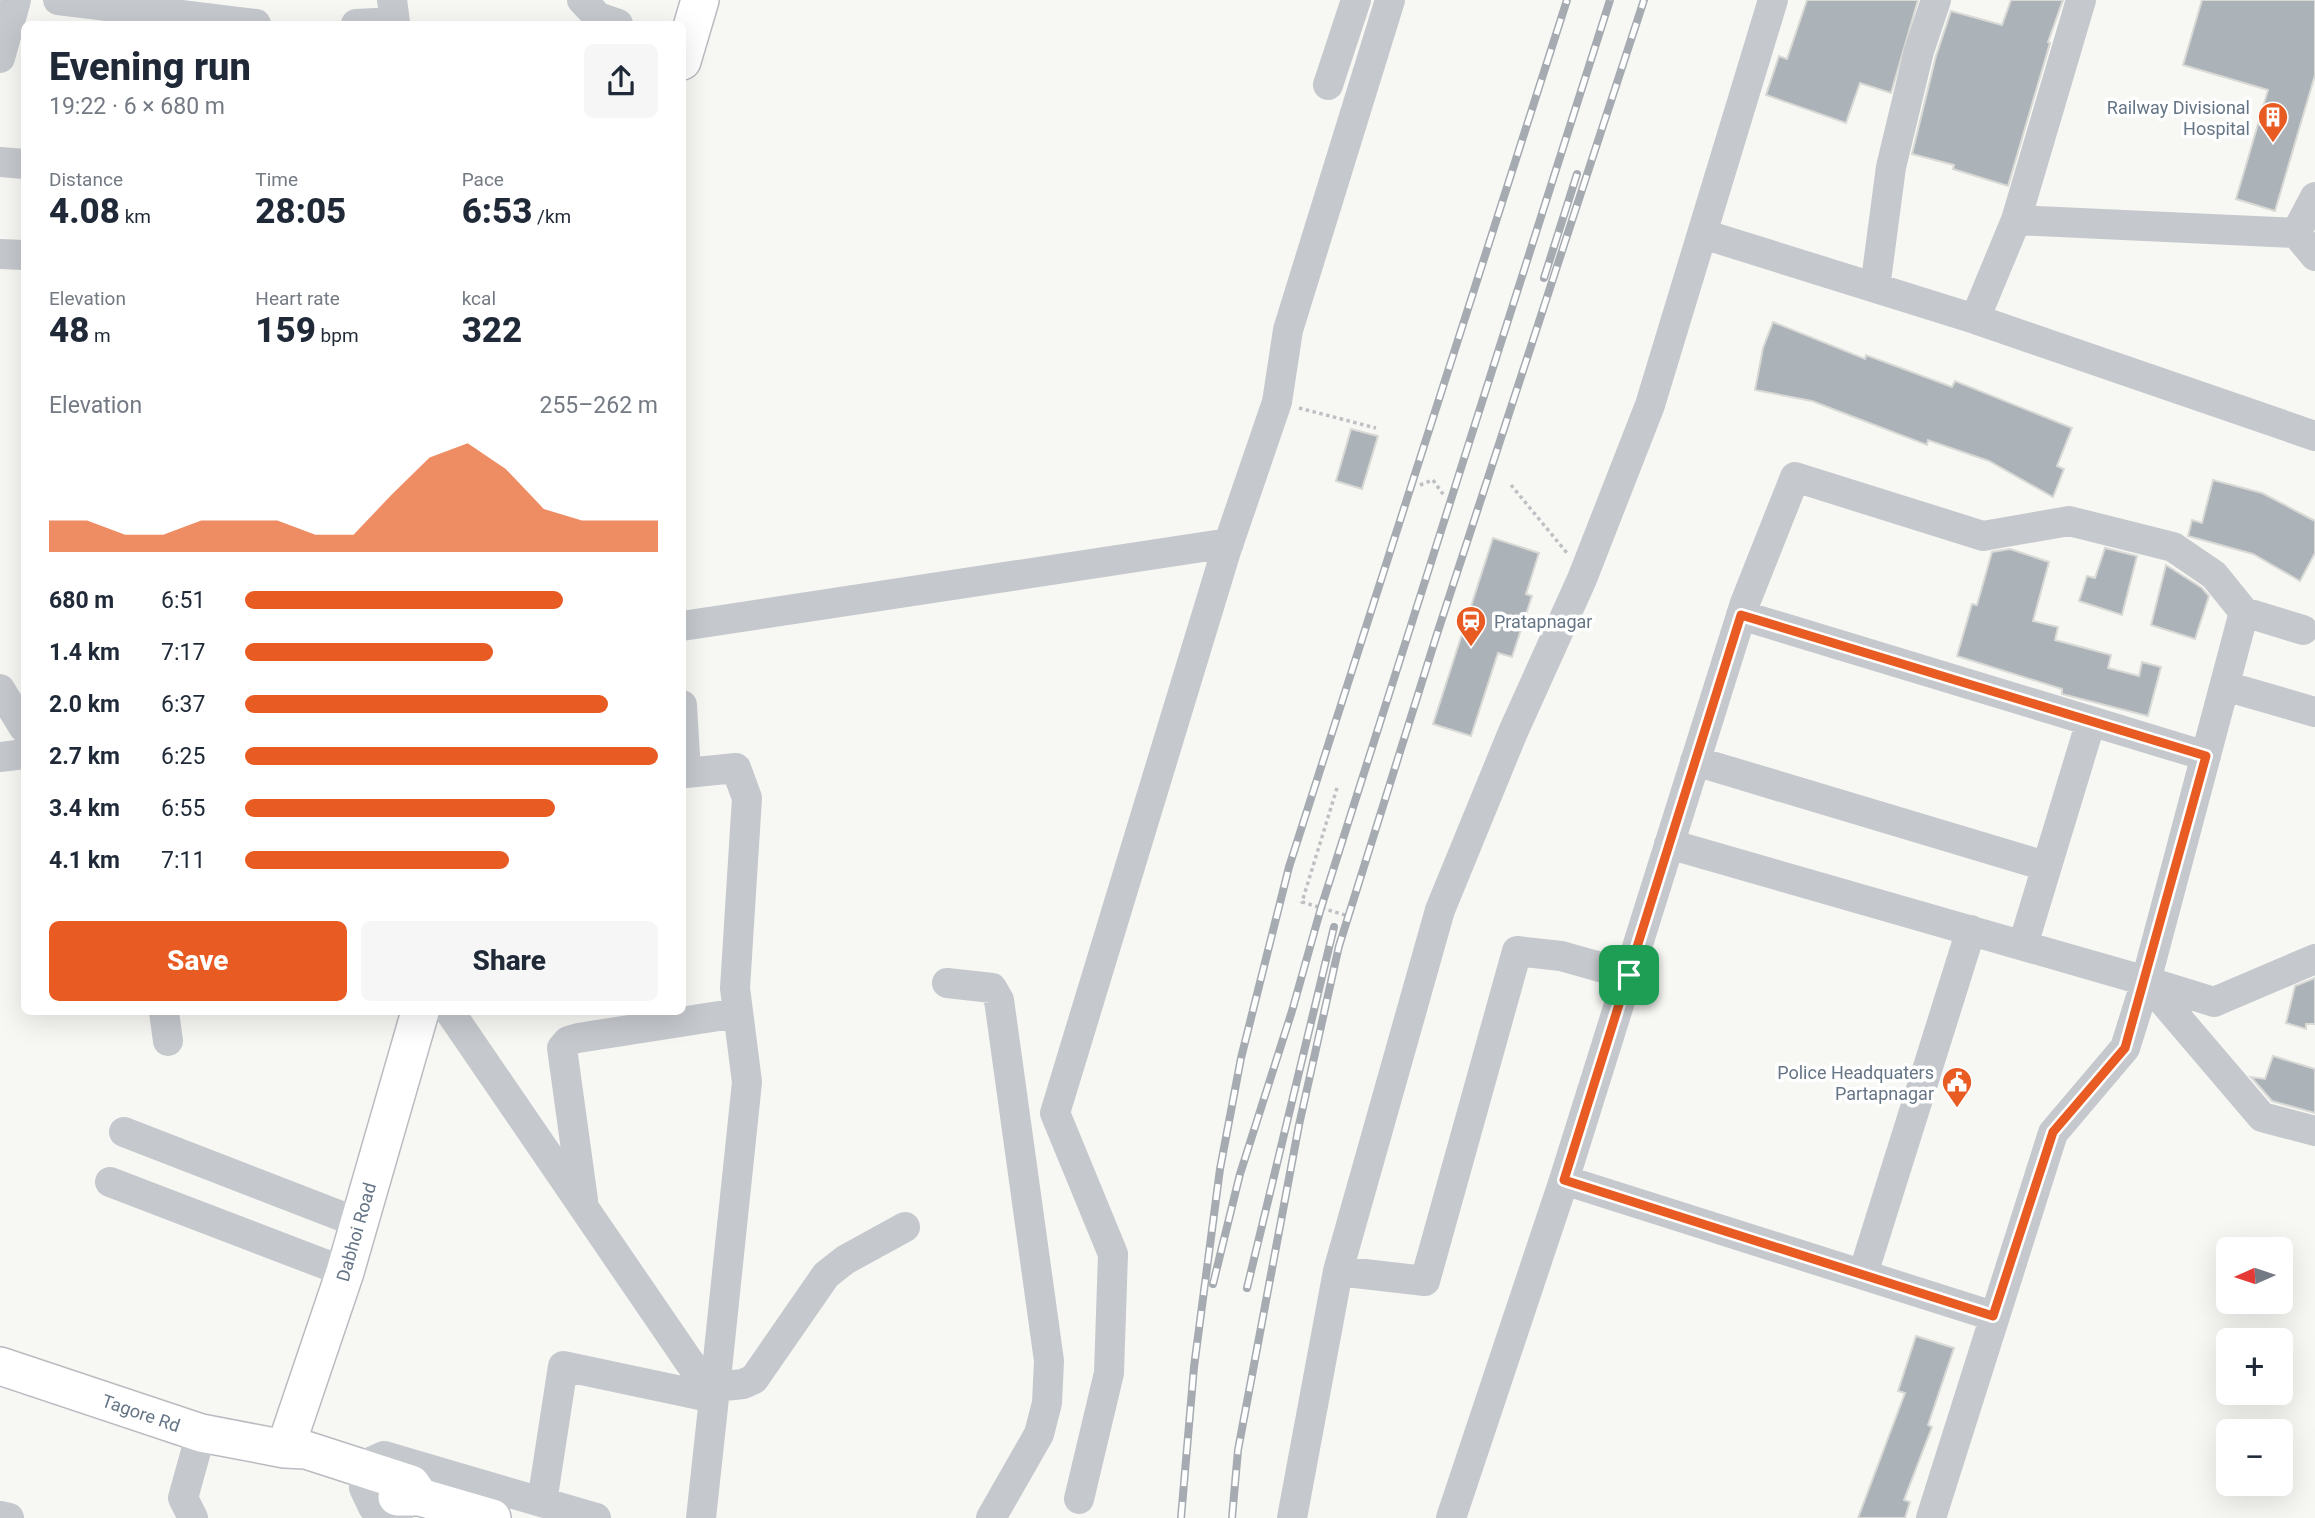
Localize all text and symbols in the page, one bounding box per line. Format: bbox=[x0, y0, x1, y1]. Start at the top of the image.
button: share bbox=[584, 44, 658, 118]
text: Evening run bbox=[49, 45, 251, 89]
text: 19:22 · 6 × 680 m bbox=[49, 93, 225, 120]
place label: Railway Divisional Hospital bbox=[2107, 97, 2250, 139]
building icon: Railway Divisional Hospital bbox=[2256, 100, 2290, 144]
text: Distance bbox=[49, 168, 123, 191]
text: Time bbox=[255, 168, 298, 191]
text: Pace bbox=[462, 168, 504, 191]
text: 4.08 bbox=[49, 191, 120, 232]
text: 28:05 bbox=[255, 191, 346, 232]
text: 6:53 bbox=[462, 191, 532, 232]
text: km bbox=[120, 205, 151, 228]
text: /km bbox=[532, 205, 571, 228]
text: Elevation bbox=[49, 287, 126, 310]
text: Heart rate bbox=[255, 287, 340, 310]
text: kcal bbox=[462, 287, 496, 310]
text: 48 bbox=[49, 310, 89, 351]
text: 159 bbox=[255, 310, 316, 351]
text: 322 bbox=[462, 310, 522, 351]
text: m bbox=[89, 324, 111, 347]
text: bpm bbox=[316, 324, 359, 347]
text: Elevation bbox=[49, 392, 142, 419]
text: 255–262 m bbox=[539, 392, 658, 419]
text: 680 m bbox=[49, 587, 114, 614]
text: 6:51 bbox=[161, 587, 205, 614]
station icon: Pratapnagar bbox=[1454, 604, 1488, 648]
place label: Pratapnagar bbox=[1494, 611, 1592, 632]
text: 1.4 km bbox=[49, 639, 120, 666]
text: 7:17 bbox=[161, 639, 205, 666]
text: 2.0 km bbox=[49, 691, 120, 718]
text: 6:37 bbox=[161, 691, 205, 718]
text: 2.7 km bbox=[49, 743, 120, 770]
text: 6:25 bbox=[161, 743, 205, 770]
text: 3.4 km bbox=[49, 795, 120, 822]
text: 6:55 bbox=[161, 795, 205, 822]
text: 4.1 km bbox=[49, 847, 120, 874]
text: 7:11 bbox=[161, 847, 205, 874]
button: Save bbox=[49, 921, 347, 1001]
button: Share bbox=[361, 921, 658, 1001]
pin bbox=[1599, 945, 1659, 1005]
icon: arrive bbox=[1610, 956, 1648, 994]
place label: Police Headquaters Partapnagar bbox=[1777, 1062, 1934, 1104]
public building icon: Police Headquaters Partapnagar bbox=[1940, 1065, 1974, 1109]
street label: Dabhoi Road bbox=[332, 1180, 380, 1284]
north arrow bbox=[2216, 1237, 2292, 1314]
map controls bbox=[2216, 1237, 2293, 1496]
button: + bbox=[2216, 1328, 2293, 1405]
street label: Tagore Rd bbox=[99, 1390, 183, 1436]
button: − bbox=[2216, 1419, 2293, 1496]

